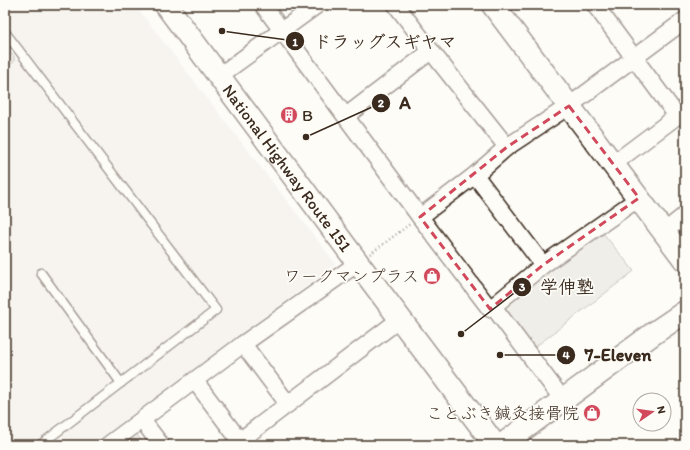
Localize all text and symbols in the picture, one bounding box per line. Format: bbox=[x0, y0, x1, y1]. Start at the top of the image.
callout: ドラッグスギヤマ bbox=[285, 26, 465, 56]
text: ドラッグスギヤマ bbox=[314, 31, 456, 53]
text: 1 bbox=[292, 35, 298, 49]
street label: National Highway Route 151 bbox=[218, 80, 356, 255]
callout: A bbox=[371, 88, 419, 118]
text: A bbox=[398, 92, 411, 114]
text: 2 bbox=[378, 96, 385, 110]
building icon: B bbox=[279, 105, 299, 125]
place label: B bbox=[302, 105, 313, 125]
place label: ワークマンプラス bbox=[284, 266, 419, 286]
shop icon: ワークマンプラス bbox=[422, 266, 442, 286]
callout: 学伸塾 bbox=[512, 272, 602, 302]
text: 学伸塾 bbox=[540, 276, 594, 298]
text: 3 bbox=[519, 280, 526, 294]
callout: 7-Eleven bbox=[556, 340, 659, 370]
text: 7-Eleven bbox=[584, 344, 652, 366]
text: 4 bbox=[562, 348, 570, 362]
north arrow bbox=[632, 392, 672, 432]
place label: ことぶき鍼灸接骨院 bbox=[426, 403, 579, 423]
shop icon: ことぶき鍼灸接骨院 bbox=[582, 403, 602, 423]
text: N bbox=[654, 405, 668, 415]

